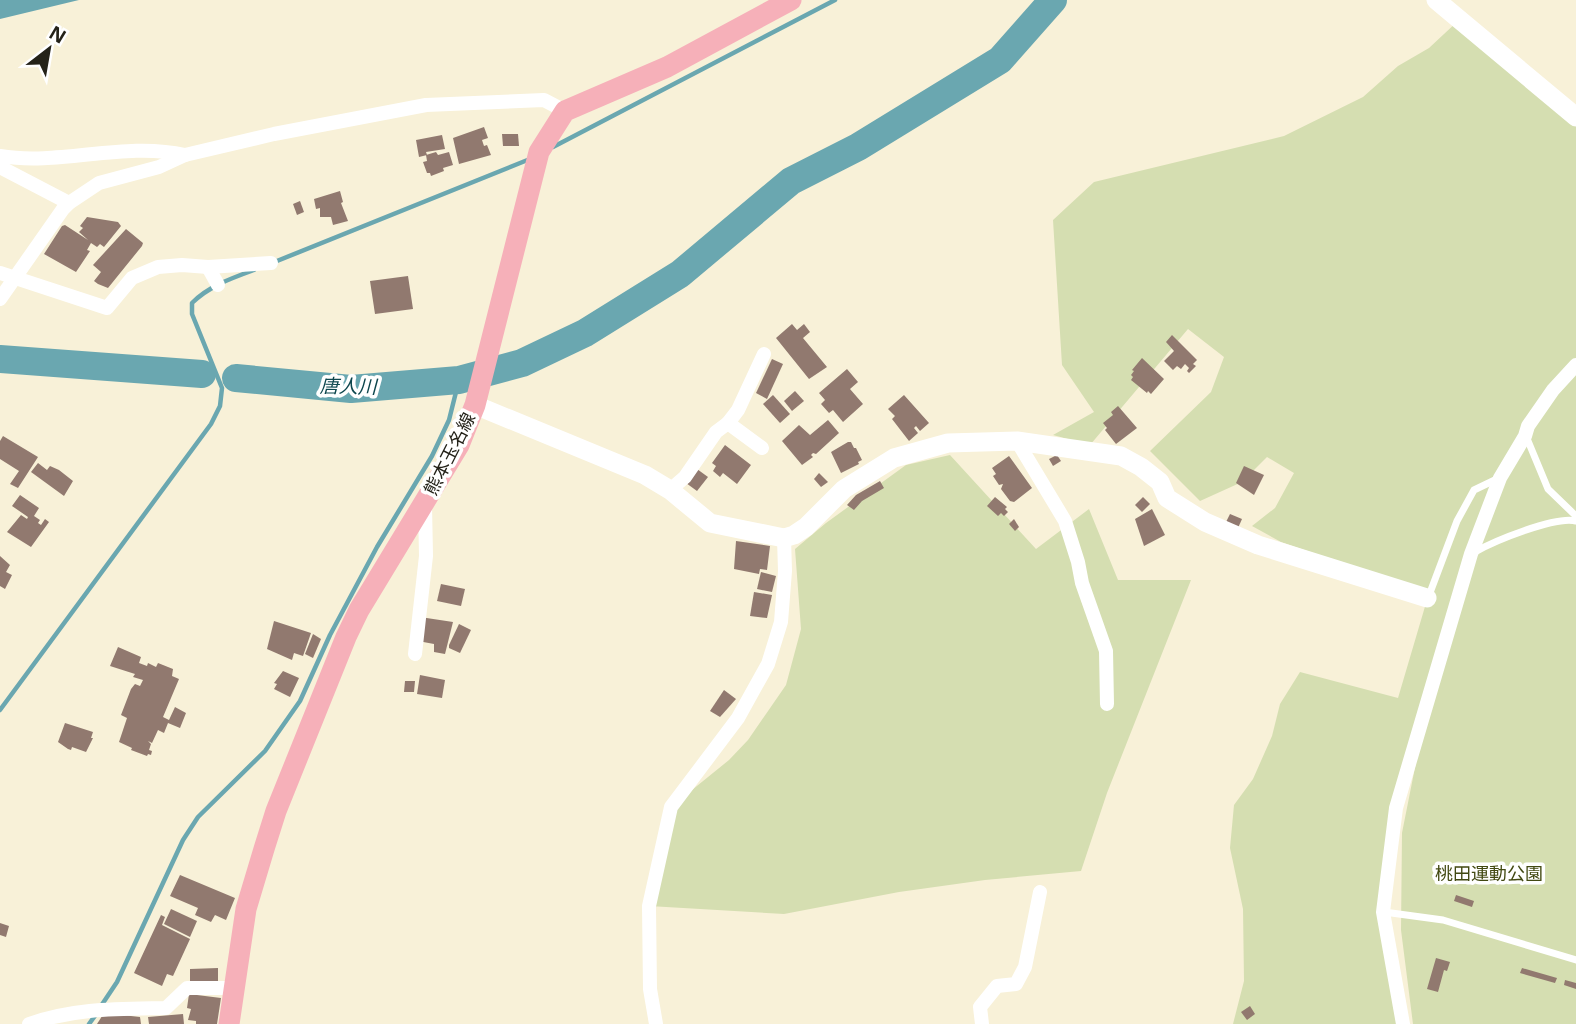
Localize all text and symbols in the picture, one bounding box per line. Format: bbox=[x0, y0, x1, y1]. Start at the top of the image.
north arrow bbox=[14, 14, 84, 84]
text: N bbox=[44, 19, 71, 50]
water label: 唐人川 bbox=[319, 373, 379, 400]
street label: 熊本玉名線 bbox=[418, 408, 480, 499]
park label: 桃田運動公園 bbox=[1435, 861, 1543, 885]

